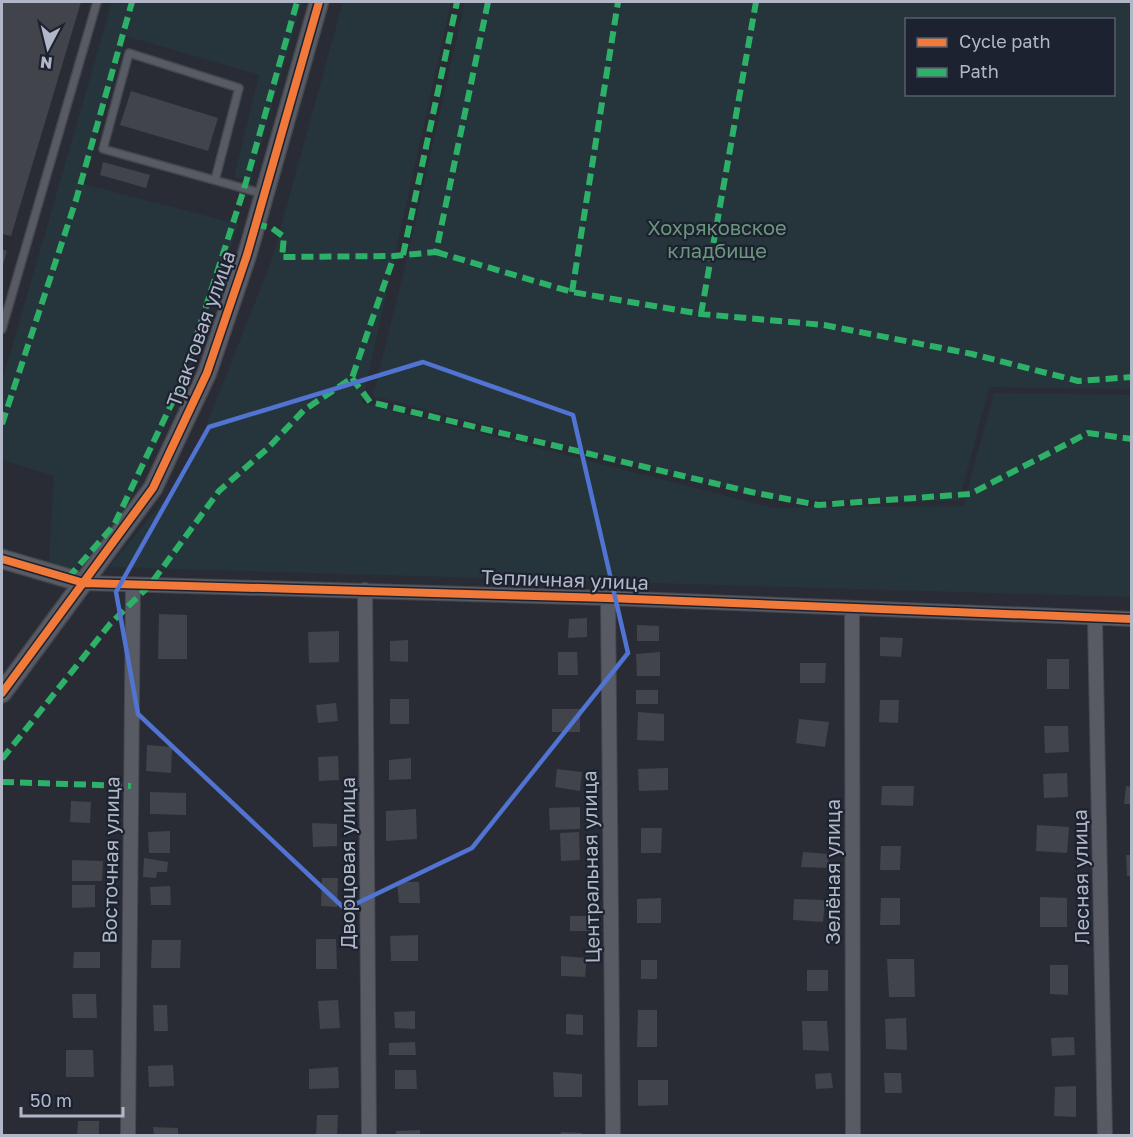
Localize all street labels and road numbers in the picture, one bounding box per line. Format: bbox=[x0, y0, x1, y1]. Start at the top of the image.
street label: Трактовая улица bbox=[161, 247, 240, 410]
street label: Тепличная улица bbox=[481, 564, 649, 594]
street label: Центральная улица bbox=[576, 770, 604, 964]
street label: Восточная улица bbox=[97, 776, 123, 944]
street label: Дворцовая улица bbox=[335, 777, 359, 949]
street label: Зелёная улица bbox=[820, 799, 844, 945]
street label: Лесная улица bbox=[1067, 809, 1093, 945]

